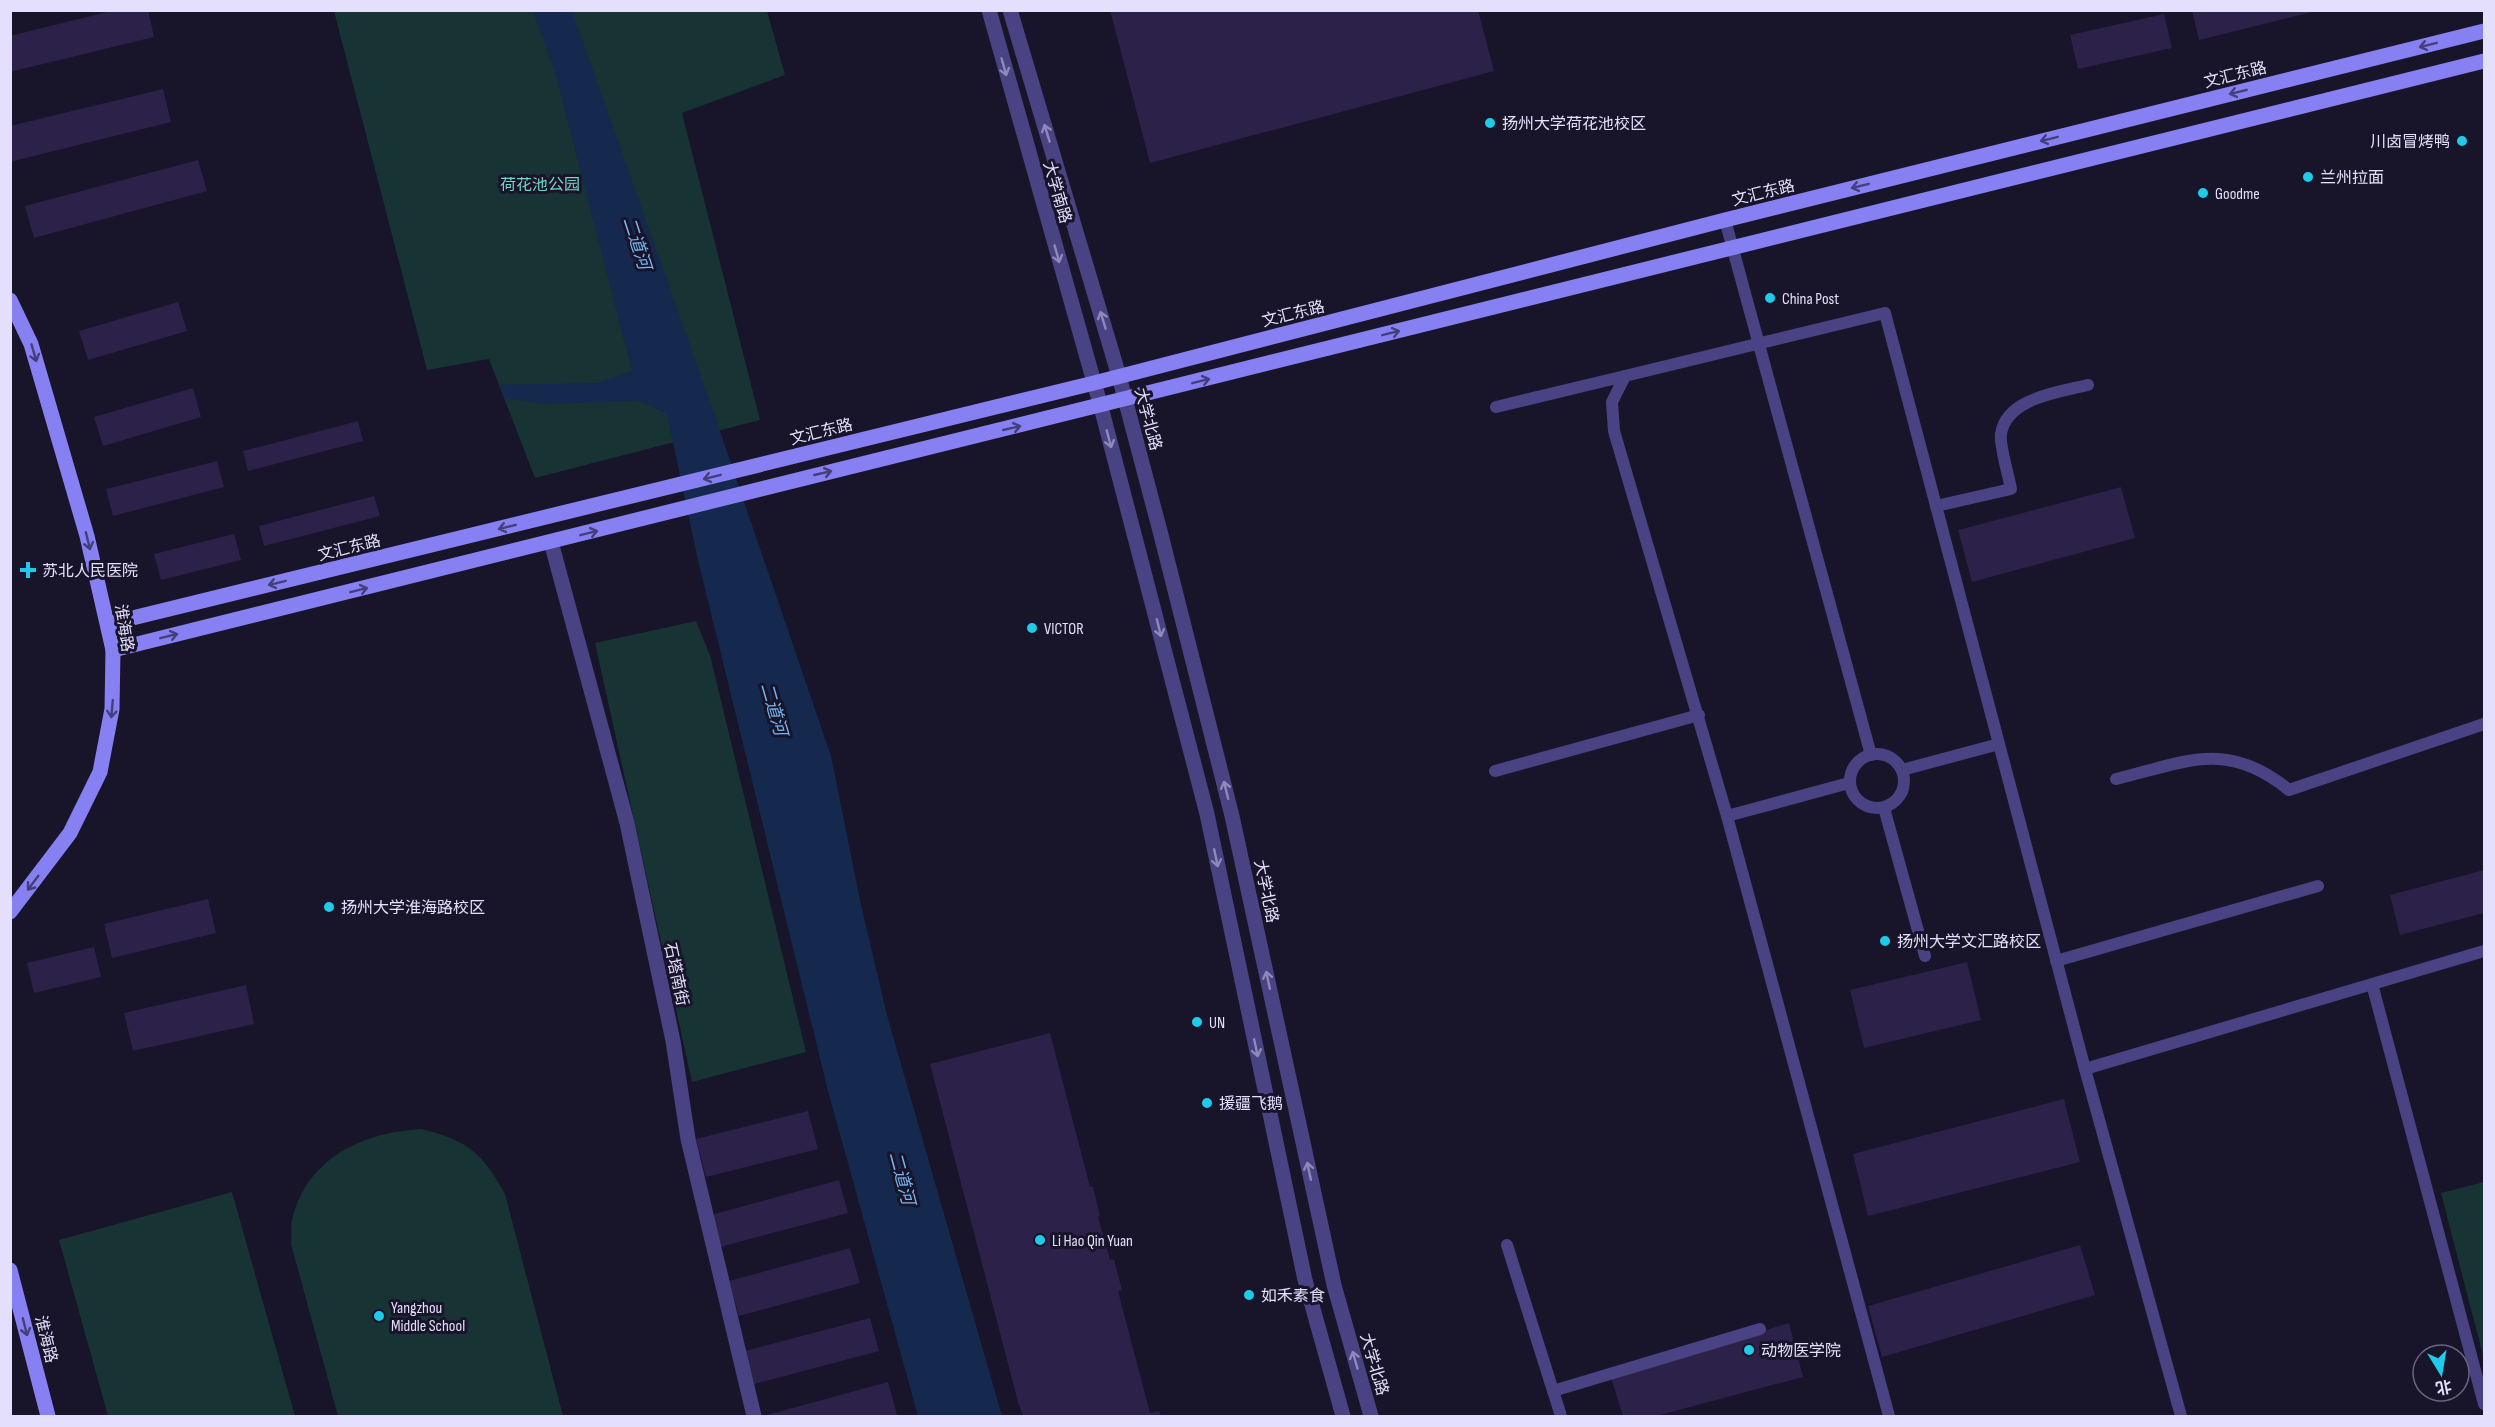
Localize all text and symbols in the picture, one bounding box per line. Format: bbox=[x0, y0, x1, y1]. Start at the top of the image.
one-way arrow bbox=[2419, 40, 2438, 51]
one-way arrow bbox=[999, 57, 1011, 76]
street label: 文汇东路 bbox=[2202, 58, 2269, 92]
one-way arrow bbox=[2229, 87, 2248, 99]
place label: 扬州大学荷花池校区 bbox=[1502, 115, 1646, 134]
marker: 扬州大学荷花池校区 bbox=[1483, 116, 1497, 130]
one-way arrow bbox=[1041, 124, 1052, 143]
place label: 川卤冒烤鸭 bbox=[2370, 133, 2450, 152]
one-way arrow bbox=[2040, 134, 2059, 146]
marker: 川卤冒烤鸭 bbox=[2455, 134, 2469, 148]
street label: 大学南路 bbox=[1039, 159, 1075, 226]
place label: 兰州拉面 bbox=[2320, 169, 2384, 188]
marker: 兰州拉面 bbox=[2301, 170, 2315, 184]
park label: 荷花池公园 bbox=[500, 176, 580, 195]
street label: 文汇东路 bbox=[1730, 176, 1797, 210]
one-way arrow bbox=[1851, 181, 1870, 193]
place label: Goodme bbox=[2215, 185, 2260, 204]
marker: Goodme bbox=[2196, 186, 2210, 200]
water label: 二道河 bbox=[618, 214, 656, 275]
one-way arrow bbox=[1052, 245, 1064, 264]
place label: China Post bbox=[1782, 290, 1839, 309]
marker: China Post bbox=[1763, 291, 1777, 305]
street label: 文汇东路 bbox=[1260, 297, 1327, 331]
one-way arrow bbox=[1097, 311, 1108, 330]
one-way arrow bbox=[1381, 327, 1400, 339]
one-way arrow bbox=[29, 343, 40, 362]
one-way arrow bbox=[1192, 375, 1211, 386]
street label: 大学北路 bbox=[1130, 386, 1165, 453]
street label: 文汇东路 bbox=[788, 415, 855, 449]
one-way arrow bbox=[1002, 421, 1021, 433]
one-way arrow bbox=[1104, 429, 1116, 448]
one-way arrow bbox=[813, 467, 832, 479]
one-way arrow bbox=[703, 471, 722, 483]
one-way arrow bbox=[498, 521, 517, 533]
one-way arrow bbox=[579, 527, 598, 539]
one-way arrow bbox=[83, 531, 95, 550]
street label: 文汇东路 bbox=[316, 531, 383, 565]
marker: 苏北人民医院 bbox=[19, 561, 37, 579]
place label: 苏北人民医院 bbox=[42, 562, 138, 581]
one-way arrow bbox=[268, 578, 287, 590]
one-way arrow bbox=[349, 583, 368, 595]
street label: 淮海路 bbox=[110, 603, 137, 653]
one-way arrow bbox=[1154, 618, 1166, 637]
place label: VICTOR bbox=[1044, 620, 1084, 639]
marker: VICTOR bbox=[1025, 621, 1039, 635]
one-way arrow bbox=[160, 630, 179, 642]
water label: 二道河 bbox=[756, 680, 792, 741]
one-way arrow bbox=[106, 698, 117, 718]
one-way arrow bbox=[1219, 781, 1231, 800]
one-way arrow bbox=[1211, 847, 1222, 867]
street label: 大学北路 bbox=[1250, 858, 1281, 925]
one-way arrow bbox=[26, 875, 39, 891]
place label: 扬州大学淮海路校区 bbox=[341, 899, 485, 918]
marker: 扬州大学淮海路校区 bbox=[322, 900, 336, 914]
place label: 扬州大学文汇路校区 bbox=[1897, 933, 2041, 952]
marker: 扬州大学文汇路校区 bbox=[1878, 934, 1892, 948]
street label: 石塔南街 bbox=[660, 941, 691, 1008]
one-way arrow bbox=[1261, 971, 1273, 990]
place label: UN bbox=[1209, 1014, 1225, 1033]
marker: UN bbox=[1190, 1015, 1204, 1029]
one-way arrow bbox=[1251, 1038, 1262, 1058]
place label: 援疆飞鹅 bbox=[1219, 1095, 1283, 1114]
marker: 援疆飞鹅 bbox=[1200, 1096, 1214, 1110]
water label: 二道河 bbox=[884, 1149, 919, 1210]
one-way arrow bbox=[1303, 1162, 1314, 1181]
place label: Li Hao Qin Yuan bbox=[1052, 1232, 1133, 1251]
marker: Li Hao Qin Yuan bbox=[1033, 1233, 1047, 1247]
place label: 如禾素食 bbox=[1261, 1287, 1325, 1306]
marker: 如禾素食 bbox=[1242, 1288, 1256, 1302]
place label: Yangzhou Middle School bbox=[391, 1299, 465, 1336]
marker: Yangzhou Middle School bbox=[372, 1309, 386, 1323]
street label: 淮海路 bbox=[31, 1314, 61, 1365]
one-way arrow bbox=[19, 1317, 31, 1336]
street label: 大学北路 bbox=[1356, 1331, 1392, 1398]
place label: 动物医学院 bbox=[1761, 1342, 1841, 1361]
marker: 动物医学院 bbox=[1742, 1343, 1756, 1357]
north arrow bbox=[2411, 1343, 2471, 1403]
one-way arrow bbox=[1349, 1351, 1360, 1370]
text: 北 bbox=[2434, 1375, 2453, 1397]

